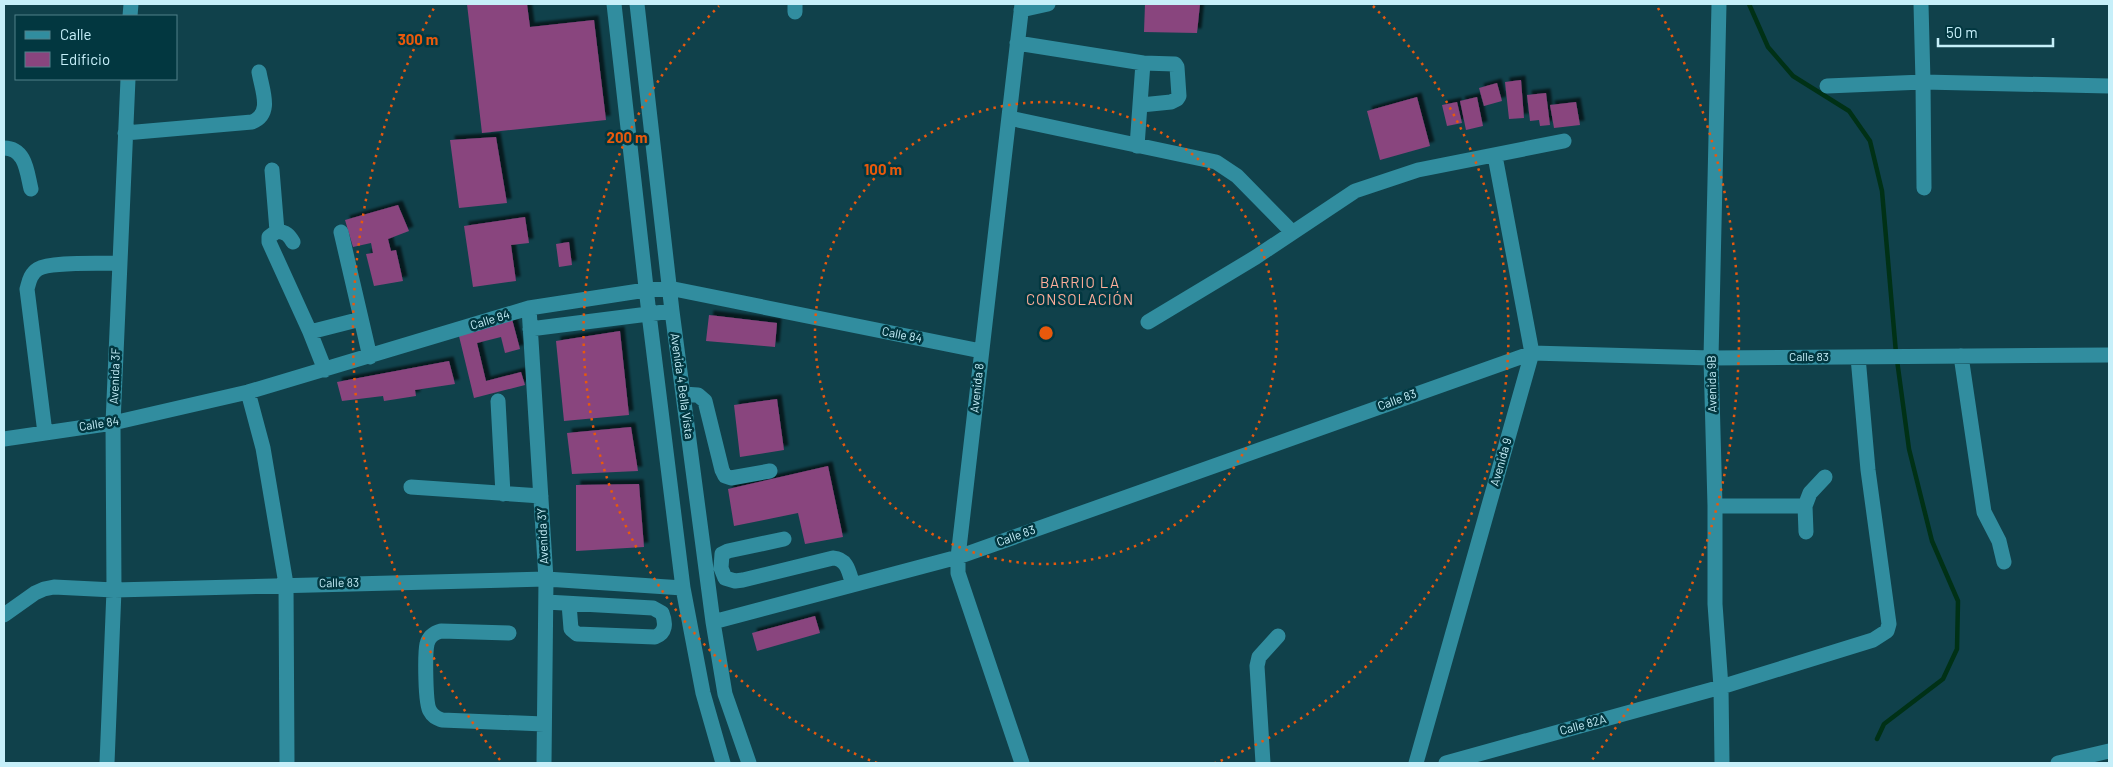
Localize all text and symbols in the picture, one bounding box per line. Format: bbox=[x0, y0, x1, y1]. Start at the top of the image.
legend bbox=[15, 15, 178, 80]
scale bar bbox=[1938, 15, 2053, 47]
text: 50 m bbox=[1946, 23, 1978, 41]
text: Calle bbox=[60, 25, 92, 43]
text: 300 m bbox=[398, 30, 438, 48]
text: Edificio bbox=[60, 50, 110, 68]
text: 200 m bbox=[606, 128, 648, 146]
text: 100 m bbox=[864, 160, 902, 178]
district label: BARRIO LA CONSOLACIÓN bbox=[1026, 273, 1134, 308]
street label: Calle 84 bbox=[468, 306, 511, 332]
street label: Calle 84 bbox=[881, 323, 923, 345]
centre of rings bbox=[1037, 324, 1055, 342]
street label: Avenida 4 Bella Vista bbox=[669, 332, 697, 440]
street label: Avenida 3F bbox=[106, 347, 122, 404]
street label: Calle 83 bbox=[1789, 349, 1829, 363]
street label: Avenida 9B bbox=[1704, 355, 1718, 413]
street label: Avenida 8 bbox=[966, 362, 986, 413]
street label: Calle 83 bbox=[1375, 386, 1418, 412]
street label: Calle 84 bbox=[78, 413, 120, 433]
street label: Avenida 9 bbox=[1486, 436, 1514, 488]
street label: Avenida 3Y bbox=[534, 507, 550, 565]
street label: Calle 83 bbox=[994, 522, 1037, 548]
street label: Calle 83 bbox=[319, 575, 359, 589]
street label: Calle 82A bbox=[1558, 711, 1608, 737]

